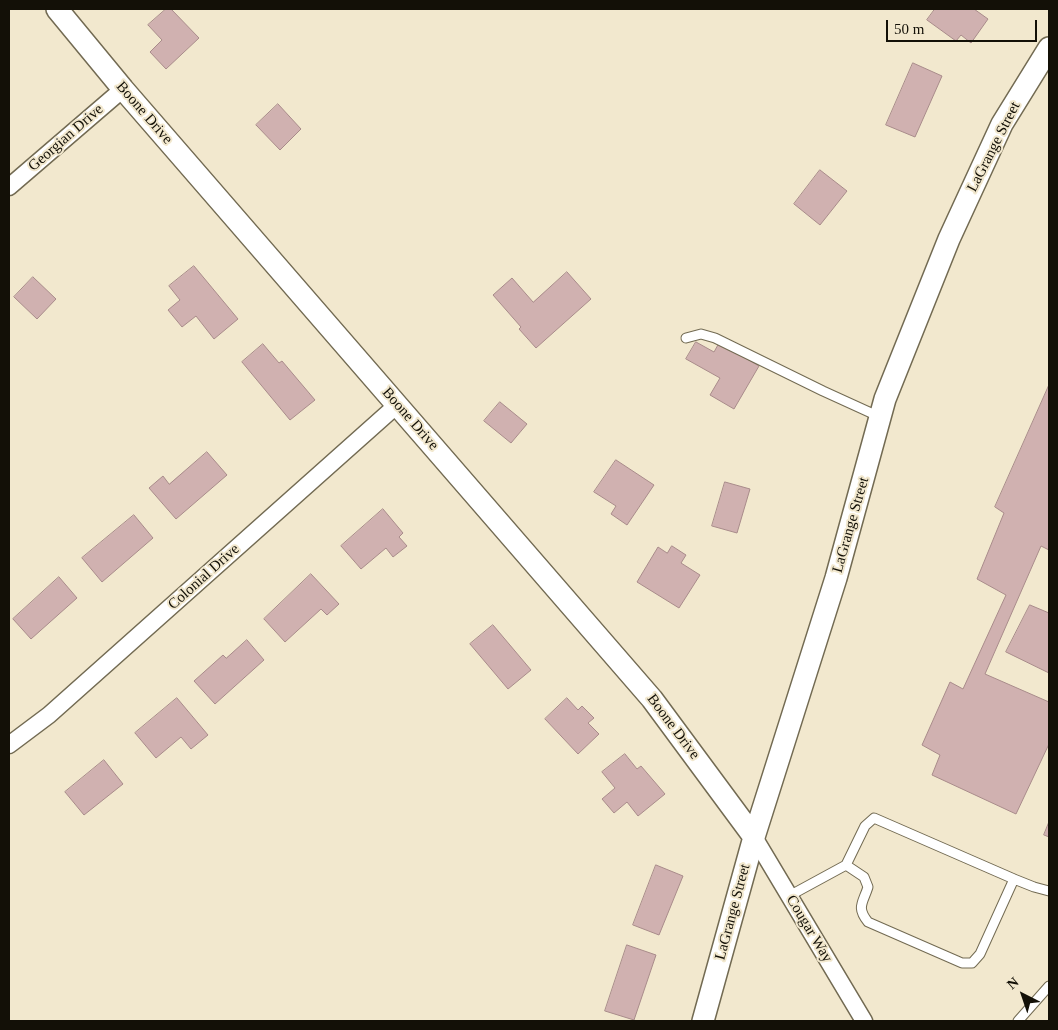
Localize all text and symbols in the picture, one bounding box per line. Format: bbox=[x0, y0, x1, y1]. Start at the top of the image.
scale bar bbox=[888, 10, 1039, 42]
text: 50 m bbox=[894, 21, 924, 37]
street label: Boone Drive bbox=[112, 78, 176, 148]
street label: LaGrange Street bbox=[964, 99, 1024, 195]
street label: Georgian Drive bbox=[25, 101, 107, 175]
street label: Boone Drive bbox=[378, 384, 442, 454]
street label: LaGrange Street bbox=[829, 475, 873, 575]
street label: Colonial Drive bbox=[165, 540, 243, 614]
street label: Boone Drive bbox=[643, 691, 703, 763]
street label: LaGrange Street bbox=[712, 862, 754, 962]
street label: Cougar Way bbox=[782, 892, 836, 966]
north arrow bbox=[998, 970, 1048, 1020]
text: N bbox=[1004, 974, 1022, 992]

